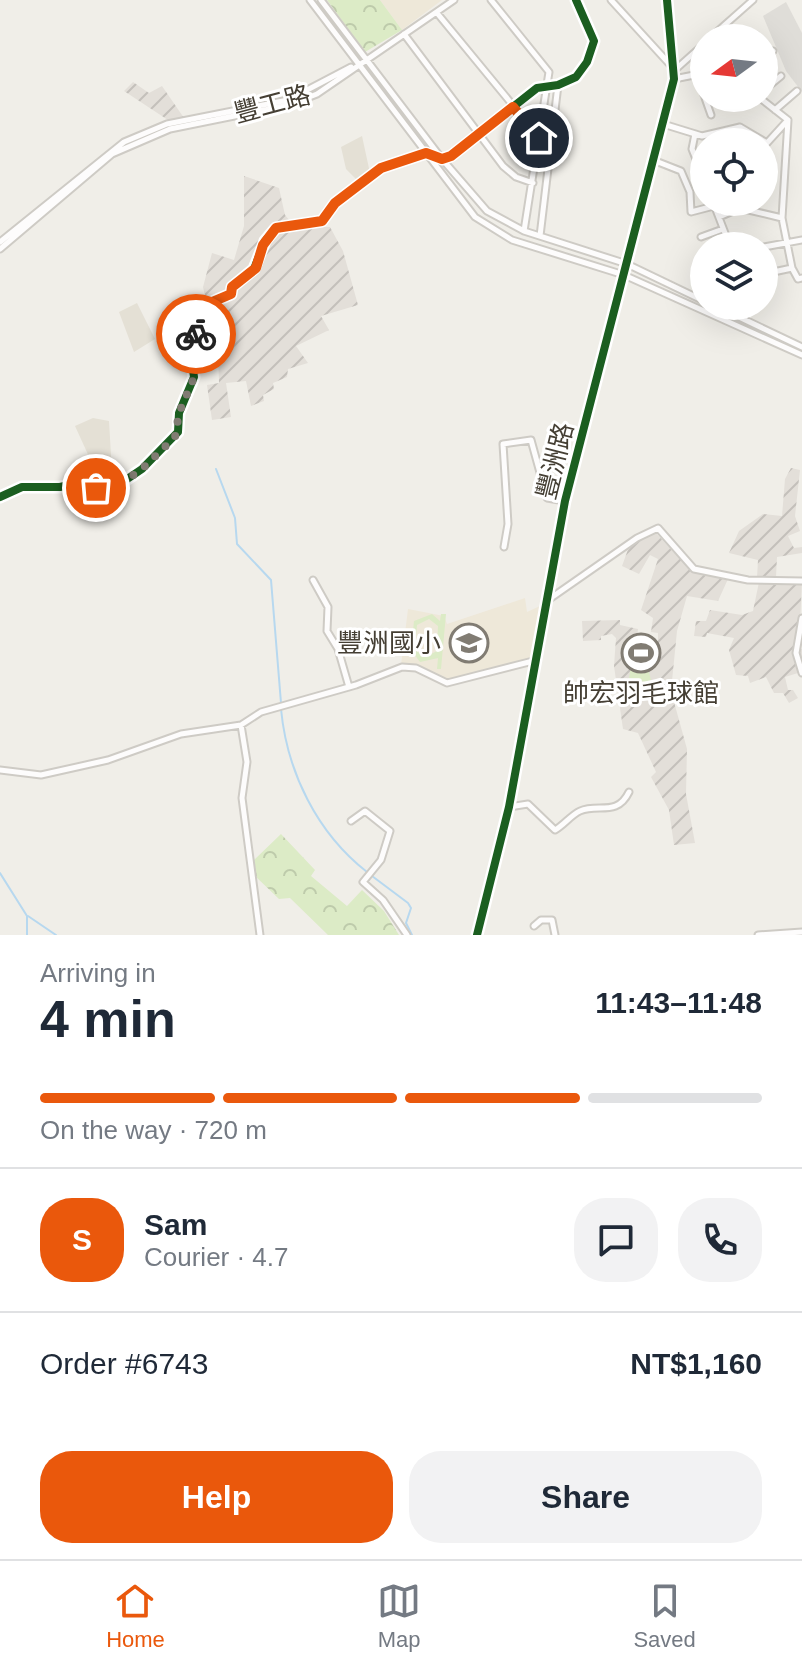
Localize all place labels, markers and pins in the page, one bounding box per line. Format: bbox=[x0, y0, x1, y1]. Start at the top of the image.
pin bbox=[505, 104, 573, 172]
pin bbox=[62, 454, 130, 522]
school or university icon: 豐洲國小 bbox=[448, 622, 490, 664]
place label: 豐洲國小 bbox=[337, 628, 441, 658]
sports icon: 帥宏羽毛球館 bbox=[620, 632, 662, 674]
place label: 帥宏羽毛球館 bbox=[563, 678, 719, 708]

